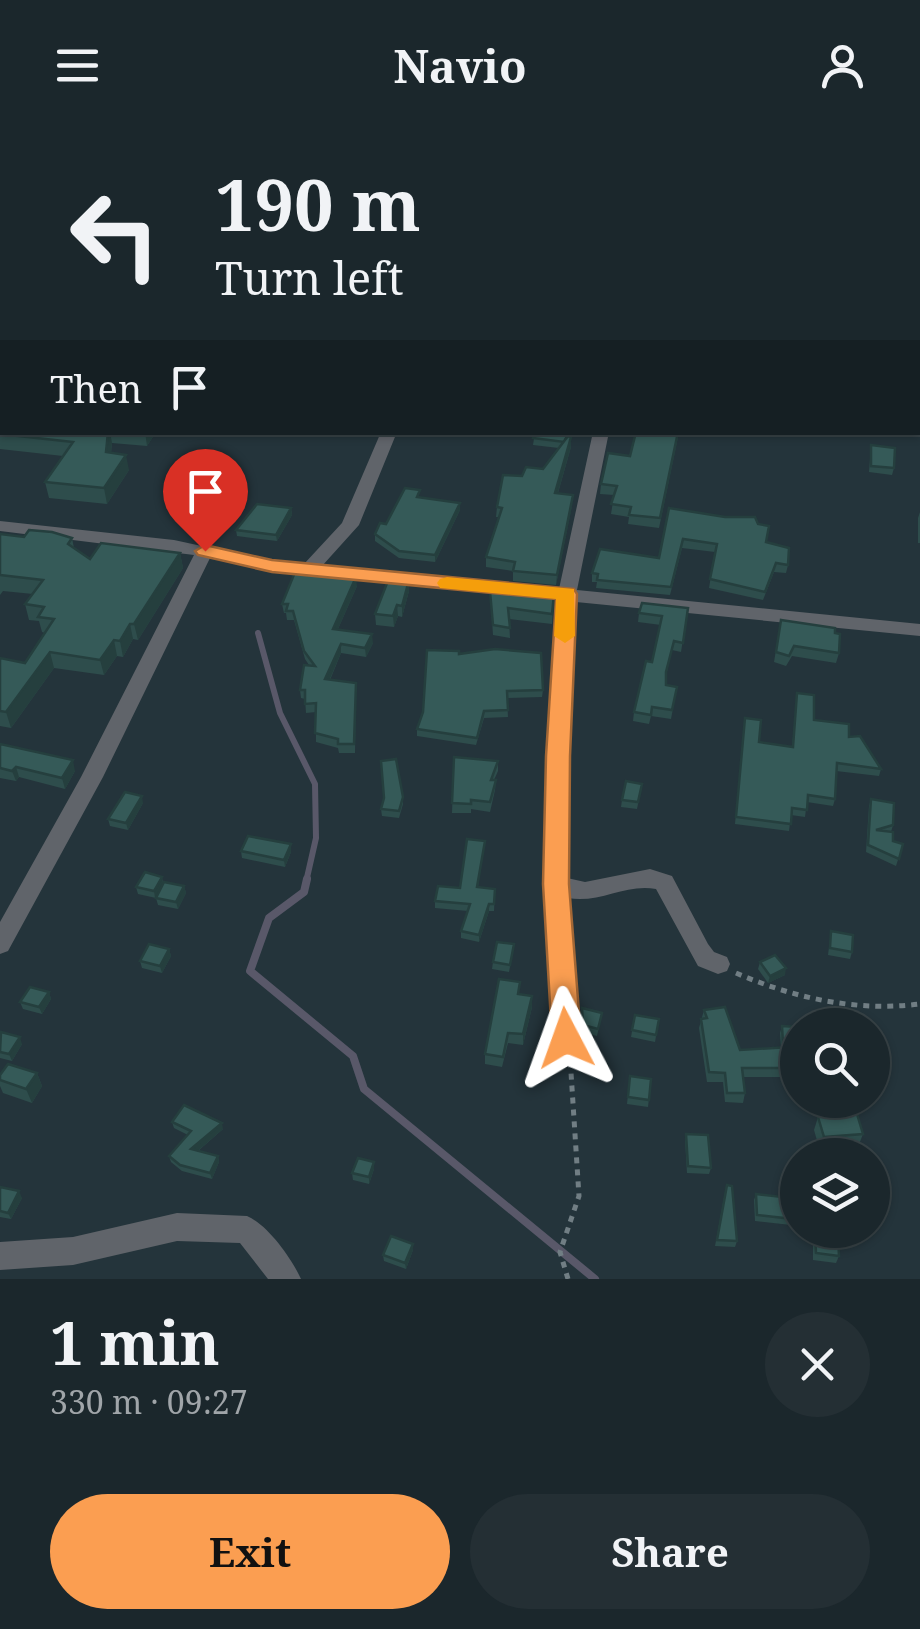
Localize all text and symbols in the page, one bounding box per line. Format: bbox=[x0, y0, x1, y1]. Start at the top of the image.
text: Navio bbox=[393, 35, 527, 96]
icon: menu bbox=[50, 38, 105, 93]
icon: person bbox=[815, 38, 870, 93]
text: 190 m bbox=[215, 156, 421, 252]
icon: left bbox=[50, 170, 180, 300]
text: Turn left bbox=[215, 247, 404, 308]
icon: arrive bbox=[162, 360, 217, 415]
text: Then bbox=[50, 362, 142, 414]
pin bbox=[163, 449, 248, 552]
icon: arrive bbox=[178, 464, 233, 519]
position arrow bbox=[514, 986, 618, 1090]
map controls bbox=[780, 1008, 890, 1248]
button: search bbox=[780, 1008, 890, 1118]
button: layers bbox=[780, 1138, 890, 1248]
text: 1 min bbox=[50, 1301, 220, 1383]
button: close bbox=[765, 1312, 870, 1417]
text: 330 m · 09:27 bbox=[50, 1380, 248, 1423]
button: Exit bbox=[50, 1494, 450, 1609]
button: Share bbox=[470, 1494, 870, 1609]

